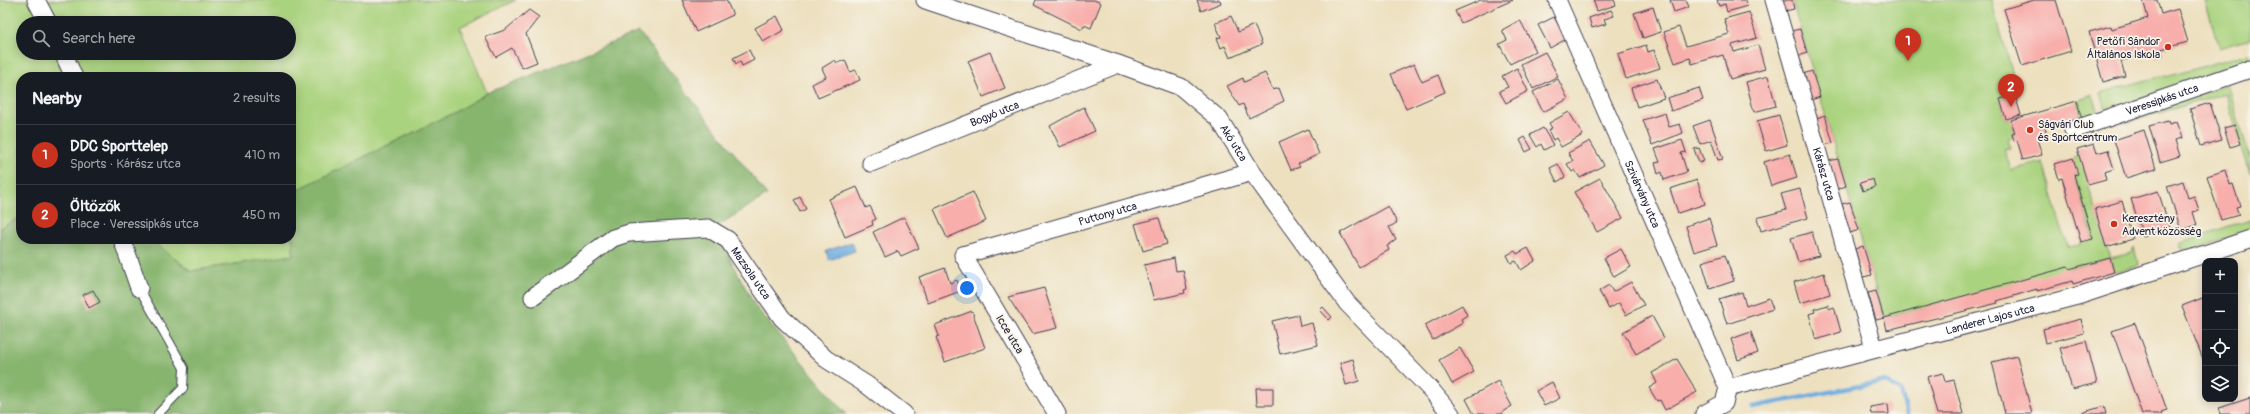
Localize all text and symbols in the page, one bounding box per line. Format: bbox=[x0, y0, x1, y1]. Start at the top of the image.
search box bbox=[16, 16, 296, 60]
icon: search bbox=[30, 27, 52, 49]
pin: 1 bbox=[1895, 28, 1921, 61]
text: Search here bbox=[62, 29, 135, 48]
place label: Petőfi Sándor Általános Iskola bbox=[2087, 35, 2160, 61]
marker: Petőfi Sándor Általános Iskola bbox=[2163, 42, 2173, 52]
pin: 2 bbox=[1998, 74, 2024, 107]
street label: Veressipkás utca bbox=[2124, 81, 2200, 118]
text: Nearby bbox=[32, 88, 81, 109]
text: 2 results bbox=[233, 90, 280, 106]
street label: Bogyó utca bbox=[968, 98, 1021, 130]
place label: Ságvári Club és Sportcentrum bbox=[2038, 118, 2117, 144]
street label: Akó utca bbox=[1217, 122, 1250, 164]
marker: Ságvári Club és Sportcentrum bbox=[2025, 125, 2035, 135]
text: DDC Sporttelep bbox=[70, 137, 168, 156]
street label: Kárász utca bbox=[1810, 146, 1837, 202]
text: 1 bbox=[42, 147, 48, 163]
text: 410 m bbox=[244, 147, 280, 163]
text: Sports · Kárász utca bbox=[70, 156, 181, 172]
street label: Szivárvány utca bbox=[1621, 158, 1663, 230]
text: Öltözők bbox=[70, 197, 120, 216]
street label: Puttony utca bbox=[1077, 199, 1138, 229]
text: 2 bbox=[41, 207, 49, 223]
text: 450 m bbox=[242, 207, 280, 223]
place label: Keresztény Advent közösség bbox=[2122, 212, 2202, 238]
text: Place · Veressipkás utca bbox=[70, 216, 199, 232]
marker: Keresztény Advent közösség bbox=[2109, 219, 2119, 229]
street label: Mazsola utca bbox=[728, 245, 773, 302]
map controls bbox=[2202, 258, 2238, 402]
button: + bbox=[2202, 258, 2238, 294]
your location bbox=[957, 278, 977, 298]
button: − bbox=[2202, 294, 2238, 330]
street label: Landerer Lajos utca bbox=[1944, 302, 2036, 337]
street label: Icce utca bbox=[993, 313, 1026, 356]
button: locate bbox=[2202, 330, 2238, 366]
button: layers bbox=[2202, 366, 2238, 402]

